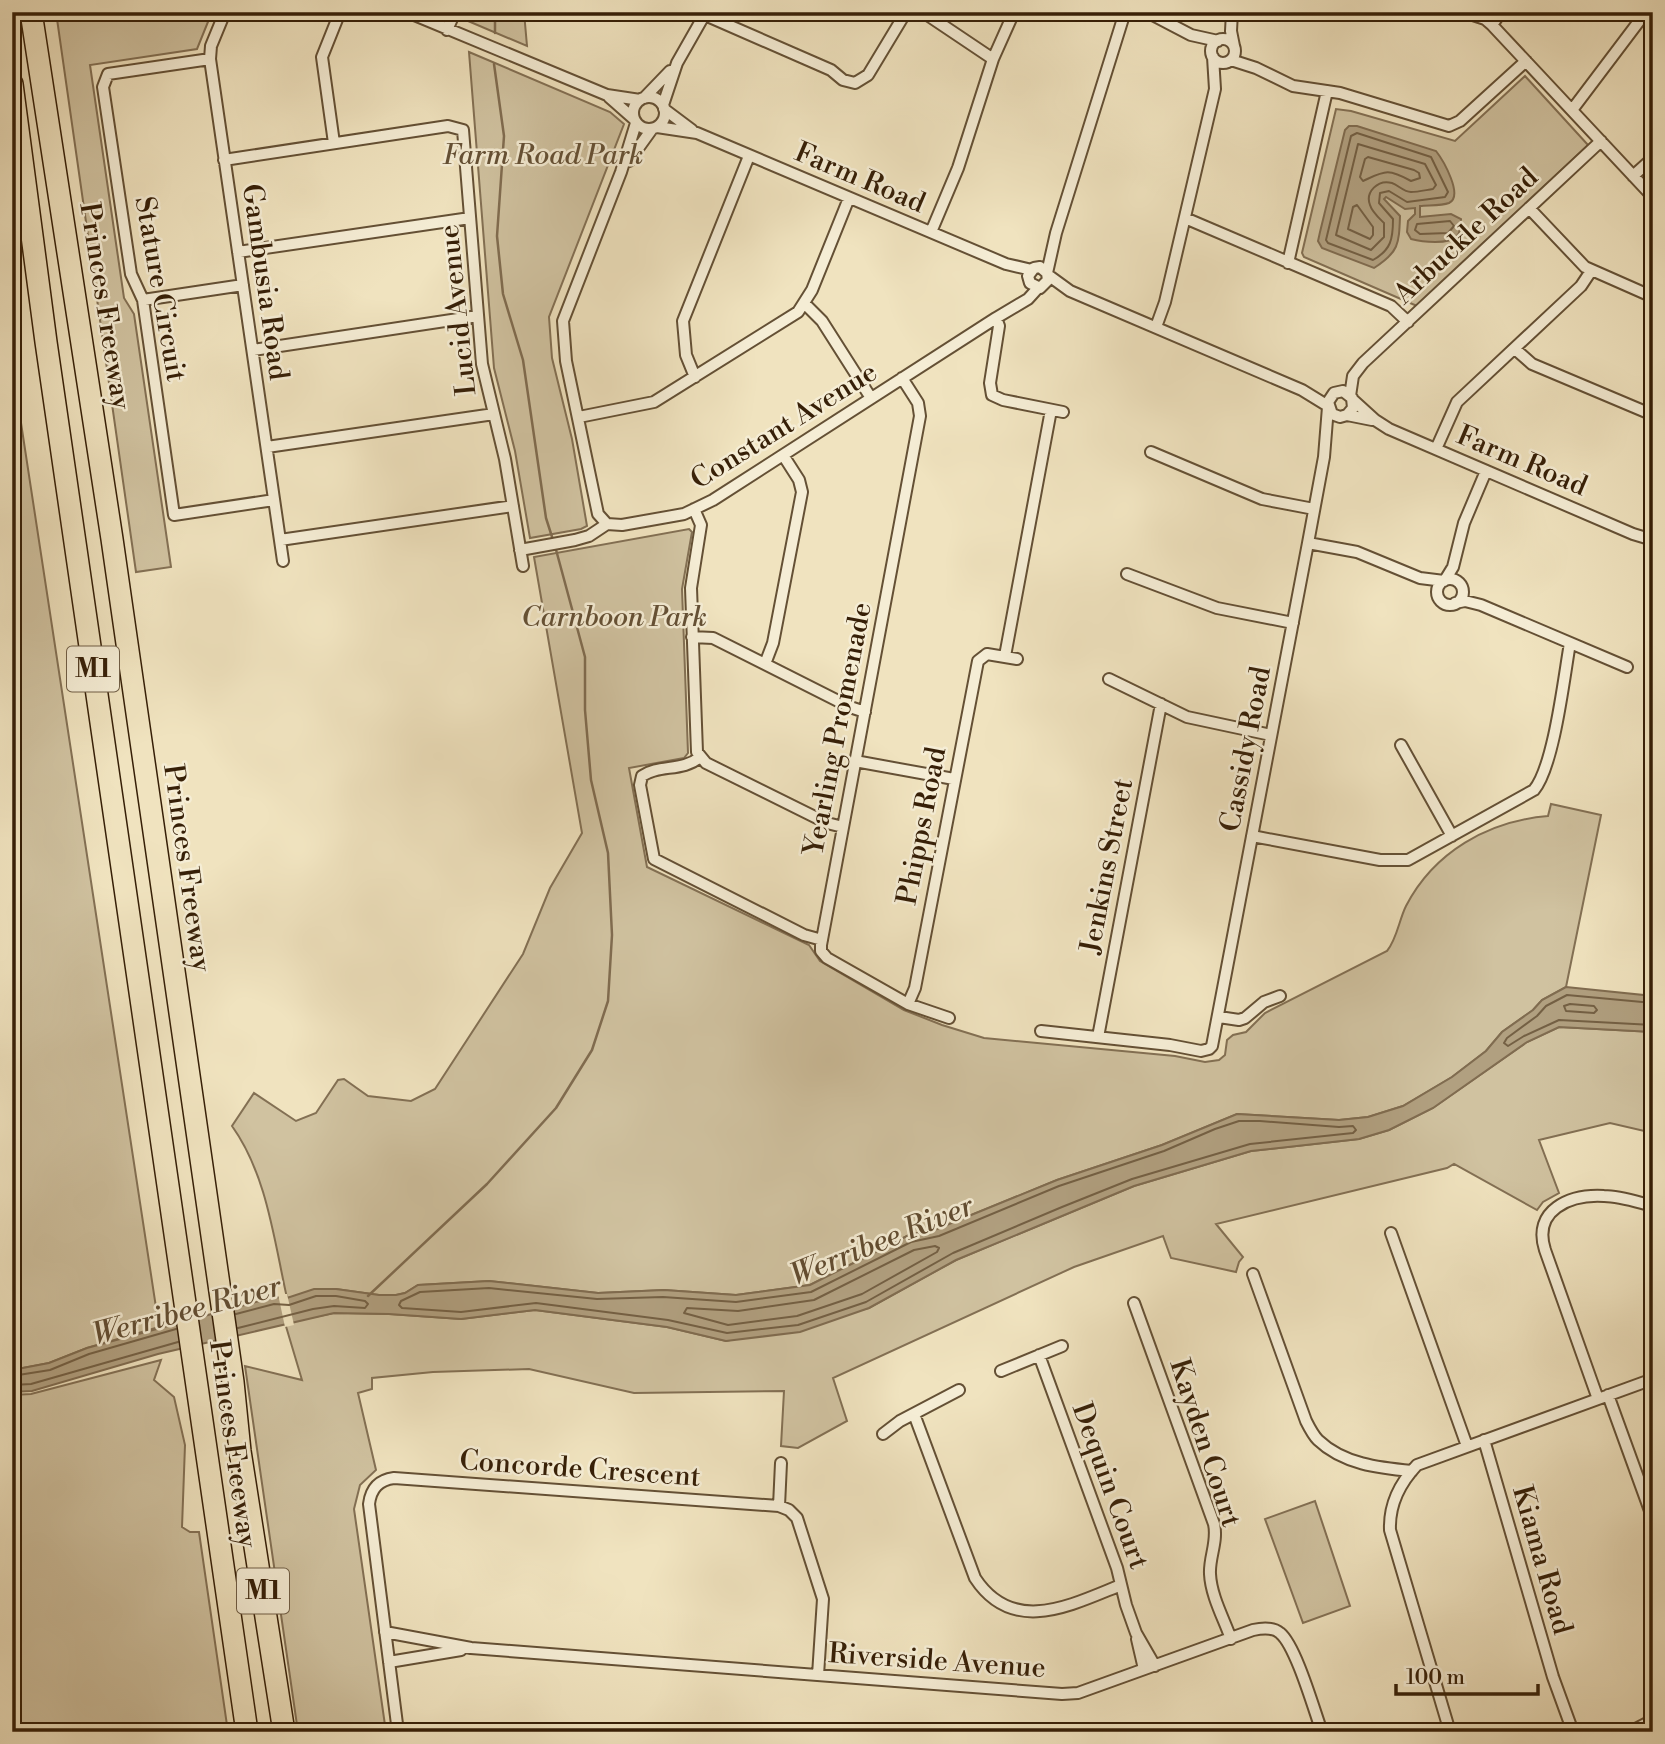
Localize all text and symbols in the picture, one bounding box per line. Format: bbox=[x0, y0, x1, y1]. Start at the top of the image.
street label: Farm Road bbox=[789, 135, 931, 221]
park label: Farm Road Park bbox=[443, 138, 643, 173]
street label: Arbuckle Road bbox=[1386, 160, 1546, 313]
street label: Gambusia Road bbox=[234, 182, 296, 382]
street label: Stature Circuit bbox=[126, 194, 194, 384]
street label: Princes Freeway bbox=[71, 200, 139, 412]
street label: Lucid Avenue bbox=[432, 223, 484, 397]
street label: Constant Avenue bbox=[684, 355, 884, 497]
street label: Farm Road bbox=[1451, 418, 1593, 504]
street label: Yearling Promenade bbox=[796, 599, 880, 860]
park label: Carnboon Park bbox=[521, 600, 707, 635]
road number: M1 bbox=[67, 646, 119, 692]
street label: Cassidy Road bbox=[1213, 663, 1279, 835]
street label: Phipps Road bbox=[890, 744, 954, 908]
street label: Princes Freeway bbox=[155, 762, 219, 974]
street label: Jenkins Street bbox=[1073, 775, 1141, 957]
water label: Werribee River bbox=[785, 1187, 980, 1295]
water label: Werribee River bbox=[88, 1267, 287, 1355]
street label: Princes Freeway bbox=[201, 1338, 265, 1550]
street label: Kayden Court bbox=[1161, 1354, 1249, 1532]
street label: Dequin Court bbox=[1064, 1398, 1156, 1574]
street label: Concorde Crescent bbox=[458, 1443, 702, 1495]
street label: Kiama Road bbox=[1504, 1482, 1580, 1639]
road number: M1 bbox=[237, 1568, 289, 1614]
street label: Riverside Avenue bbox=[827, 1636, 1047, 1686]
scale bar bbox=[1396, 1653, 1537, 1697]
text: 100 m bbox=[1406, 1665, 1465, 1691]

